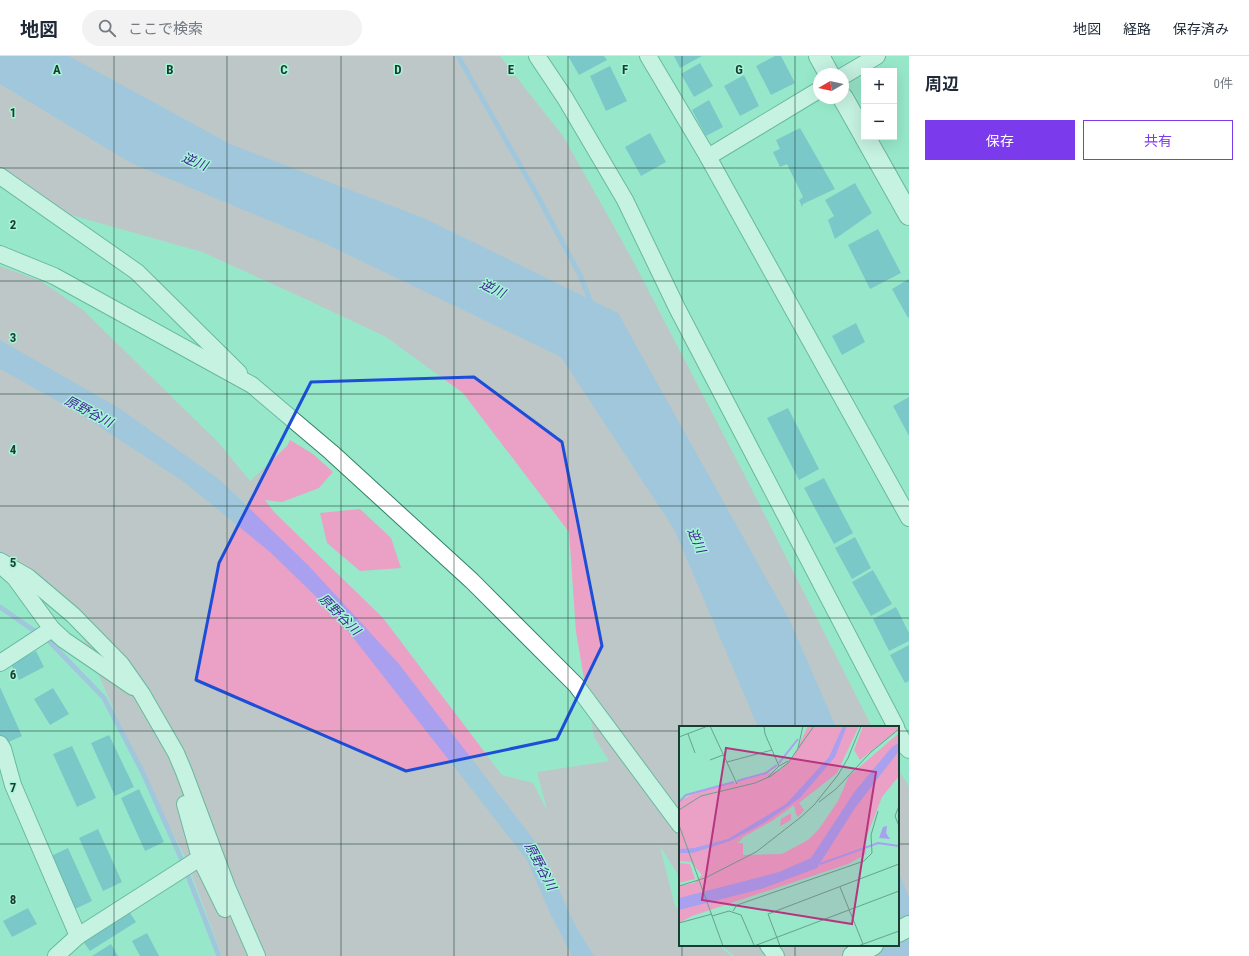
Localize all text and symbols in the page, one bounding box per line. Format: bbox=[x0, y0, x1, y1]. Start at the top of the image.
search box bbox=[82, 10, 362, 46]
icon: search bbox=[96, 17, 118, 39]
text: 地図 bbox=[20, 18, 58, 41]
text: ここで検索 bbox=[128, 20, 203, 38]
text: 地図 bbox=[1073, 21, 1101, 37]
text: 経路 bbox=[1123, 21, 1151, 37]
text: 保存済み bbox=[1173, 21, 1229, 37]
text: A bbox=[53, 62, 61, 77]
text: B bbox=[166, 62, 174, 77]
text: C bbox=[280, 62, 288, 77]
text: D bbox=[394, 62, 402, 77]
text: E bbox=[508, 62, 515, 77]
text: F bbox=[622, 62, 628, 77]
text: G bbox=[735, 62, 743, 77]
north arrow bbox=[813, 68, 849, 104]
map controls bbox=[861, 68, 897, 140]
button: + bbox=[861, 68, 897, 104]
text: 周辺 bbox=[925, 74, 959, 94]
text: 0件 bbox=[1214, 76, 1233, 91]
button: − bbox=[861, 104, 897, 140]
text: 1 bbox=[10, 105, 16, 120]
button: 保存 bbox=[925, 120, 1075, 160]
button: 共有 bbox=[1083, 120, 1233, 160]
water label: 逆川 bbox=[180, 150, 212, 174]
text: 2 bbox=[10, 217, 17, 232]
water label: 逆川 bbox=[478, 276, 510, 302]
text: 3 bbox=[10, 330, 16, 345]
water label: 原野谷川 bbox=[62, 393, 117, 431]
text: 4 bbox=[10, 442, 17, 457]
water label: 逆川 bbox=[684, 525, 709, 557]
text: 5 bbox=[10, 555, 17, 570]
water label: 原野谷川 bbox=[316, 591, 365, 639]
text: 6 bbox=[10, 667, 17, 682]
inset map bbox=[679, 726, 899, 946]
text: 7 bbox=[10, 780, 17, 795]
water label: 原野谷川 bbox=[522, 840, 560, 894]
text: 8 bbox=[10, 892, 16, 907]

